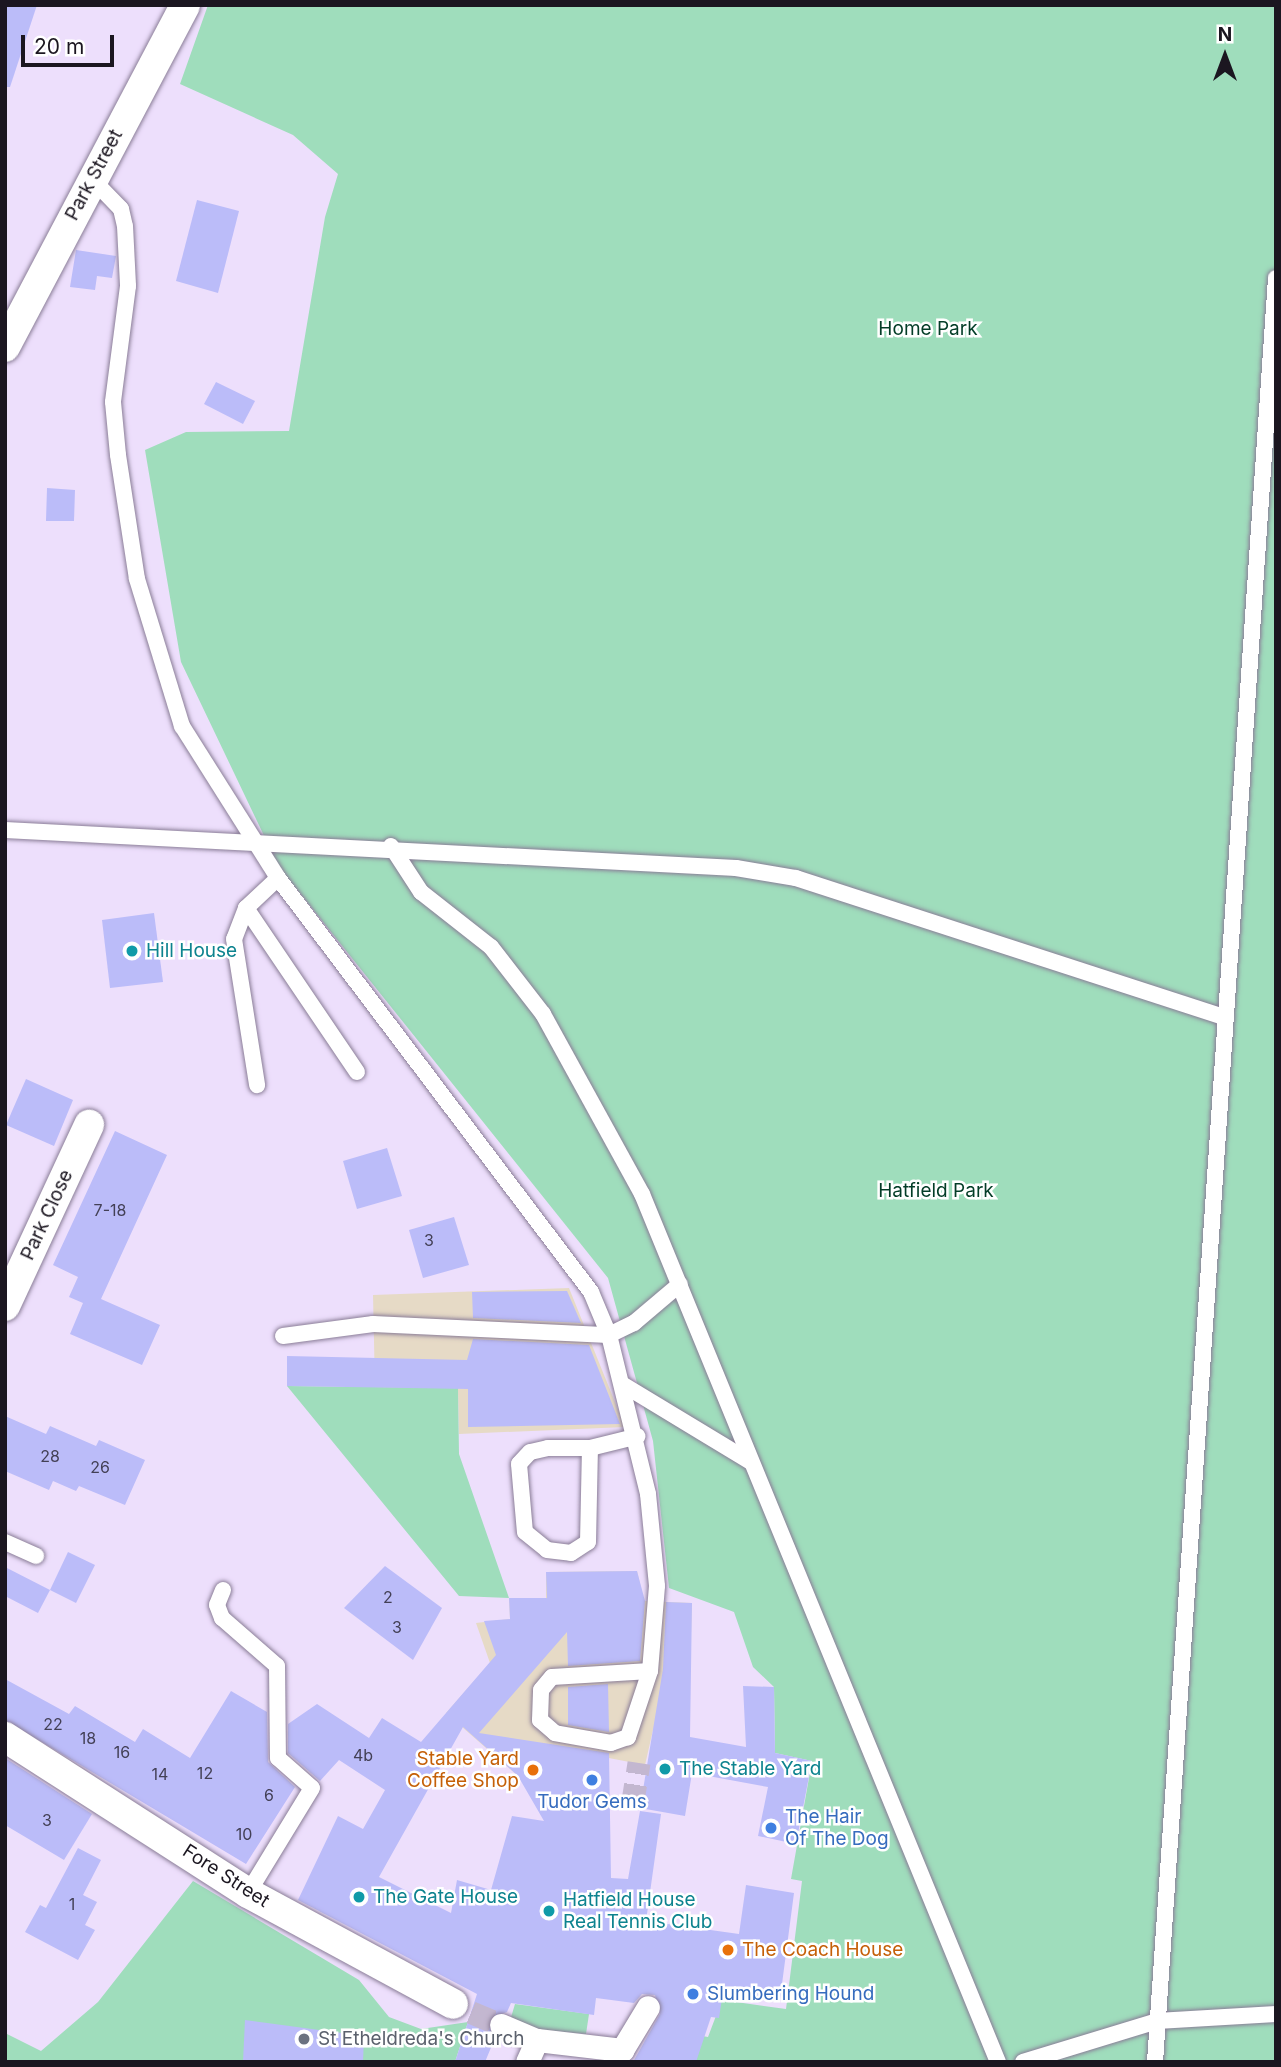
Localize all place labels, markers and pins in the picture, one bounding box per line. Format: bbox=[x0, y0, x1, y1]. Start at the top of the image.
place label: Hill House bbox=[146, 940, 237, 962]
marker: Hill House bbox=[124, 943, 140, 959]
place label: Stable Yard Coffee Shop bbox=[407, 1748, 519, 1792]
place label: The Stable Yard bbox=[679, 1758, 821, 1780]
marker: The Stable Yard bbox=[657, 1761, 673, 1777]
marker: Stable Yard Coffee Shop bbox=[525, 1762, 541, 1778]
marker: Tudor Gems bbox=[584, 1772, 600, 1788]
place label: Tudor Gems bbox=[537, 1791, 647, 1813]
place label: The Hair Of The Dog bbox=[785, 1806, 889, 1850]
marker: The Hair Of The Dog bbox=[763, 1820, 779, 1836]
place label: The Gate House bbox=[373, 1886, 518, 1908]
marker: The Gate House bbox=[351, 1889, 367, 1905]
place label: Hatfield House Real Tennis Club bbox=[563, 1889, 712, 1933]
marker: Hatfield House Real Tennis Club bbox=[541, 1903, 557, 1919]
place label: The Coach House bbox=[742, 1939, 903, 1961]
marker: The Coach House bbox=[720, 1942, 736, 1958]
place label: Slumbering Hound bbox=[707, 1983, 874, 2005]
marker: Slumbering Hound bbox=[685, 1986, 701, 2002]
place label: St Etheldreda's Church bbox=[318, 2028, 524, 2050]
marker: St Etheldreda's Church bbox=[296, 2031, 312, 2047]

